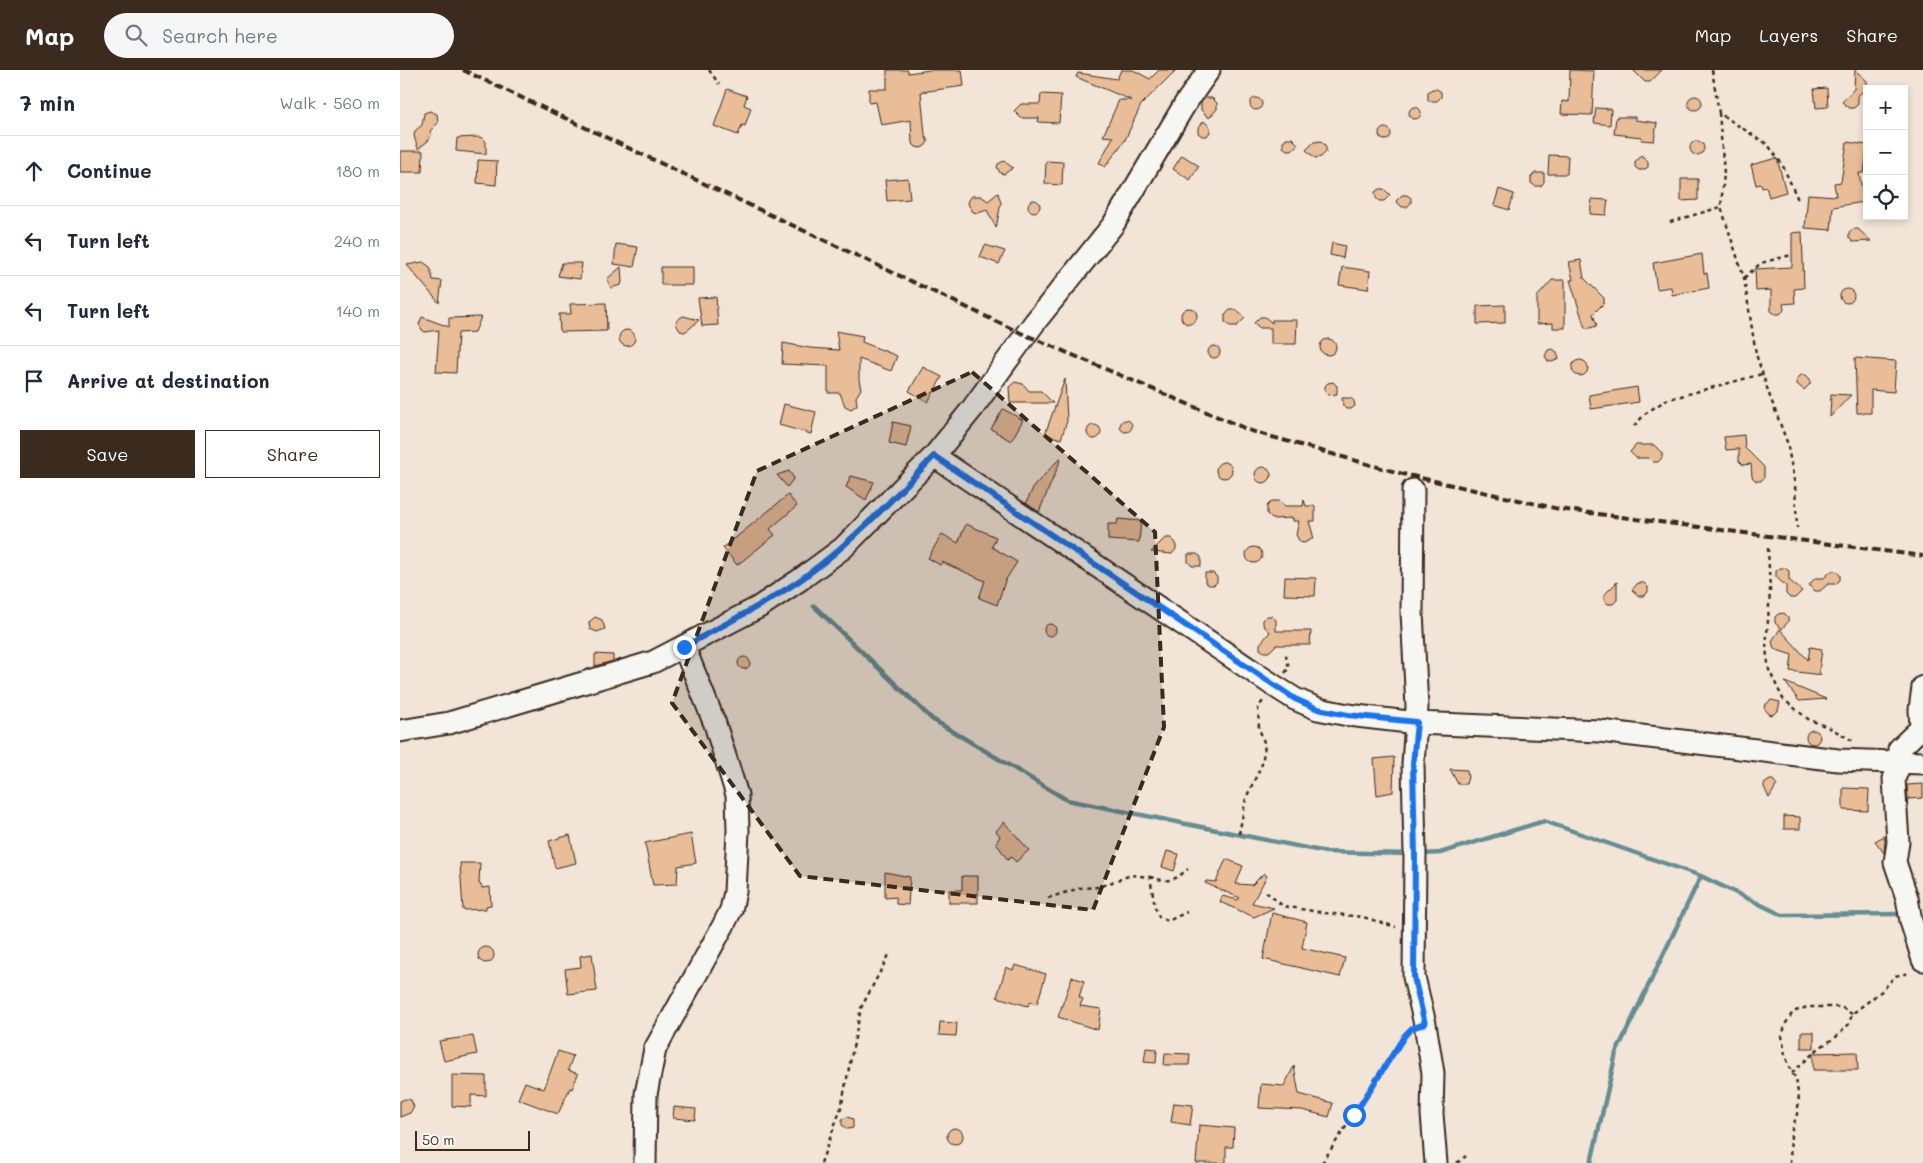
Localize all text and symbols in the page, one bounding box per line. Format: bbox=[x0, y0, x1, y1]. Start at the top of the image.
search box bbox=[104, 13, 454, 58]
text: Map bbox=[25, 20, 74, 51]
icon: search bbox=[122, 21, 150, 49]
text: Search here bbox=[162, 23, 278, 48]
text: Map bbox=[1695, 23, 1731, 47]
text: Layers bbox=[1759, 23, 1818, 47]
text: Share bbox=[1846, 23, 1898, 47]
map controls bbox=[1863, 85, 1908, 220]
button: + bbox=[1863, 85, 1908, 130]
text: 7 min bbox=[20, 89, 75, 116]
text: Walk · 560 m bbox=[280, 92, 380, 113]
button: − bbox=[1863, 130, 1908, 175]
icon: ahead bbox=[20, 157, 48, 185]
text: Continue bbox=[67, 158, 152, 183]
text: 180 m bbox=[335, 160, 380, 181]
button: locate bbox=[1863, 175, 1908, 220]
icon: left bbox=[20, 227, 48, 255]
text: Turn left bbox=[67, 228, 150, 253]
text: 240 m bbox=[334, 230, 380, 251]
icon: left bbox=[20, 297, 48, 325]
text: Turn left bbox=[67, 298, 150, 323]
text: 140 m bbox=[336, 300, 380, 321]
icon: arrive bbox=[20, 367, 48, 395]
text: Arrive at destination bbox=[67, 368, 270, 393]
button: Save bbox=[20, 430, 195, 478]
button: Share bbox=[205, 430, 380, 478]
route end bbox=[673, 636, 696, 659]
route start bbox=[1343, 1104, 1366, 1127]
scale bar bbox=[415, 1128, 530, 1151]
text: 50 m bbox=[422, 1130, 454, 1149]

